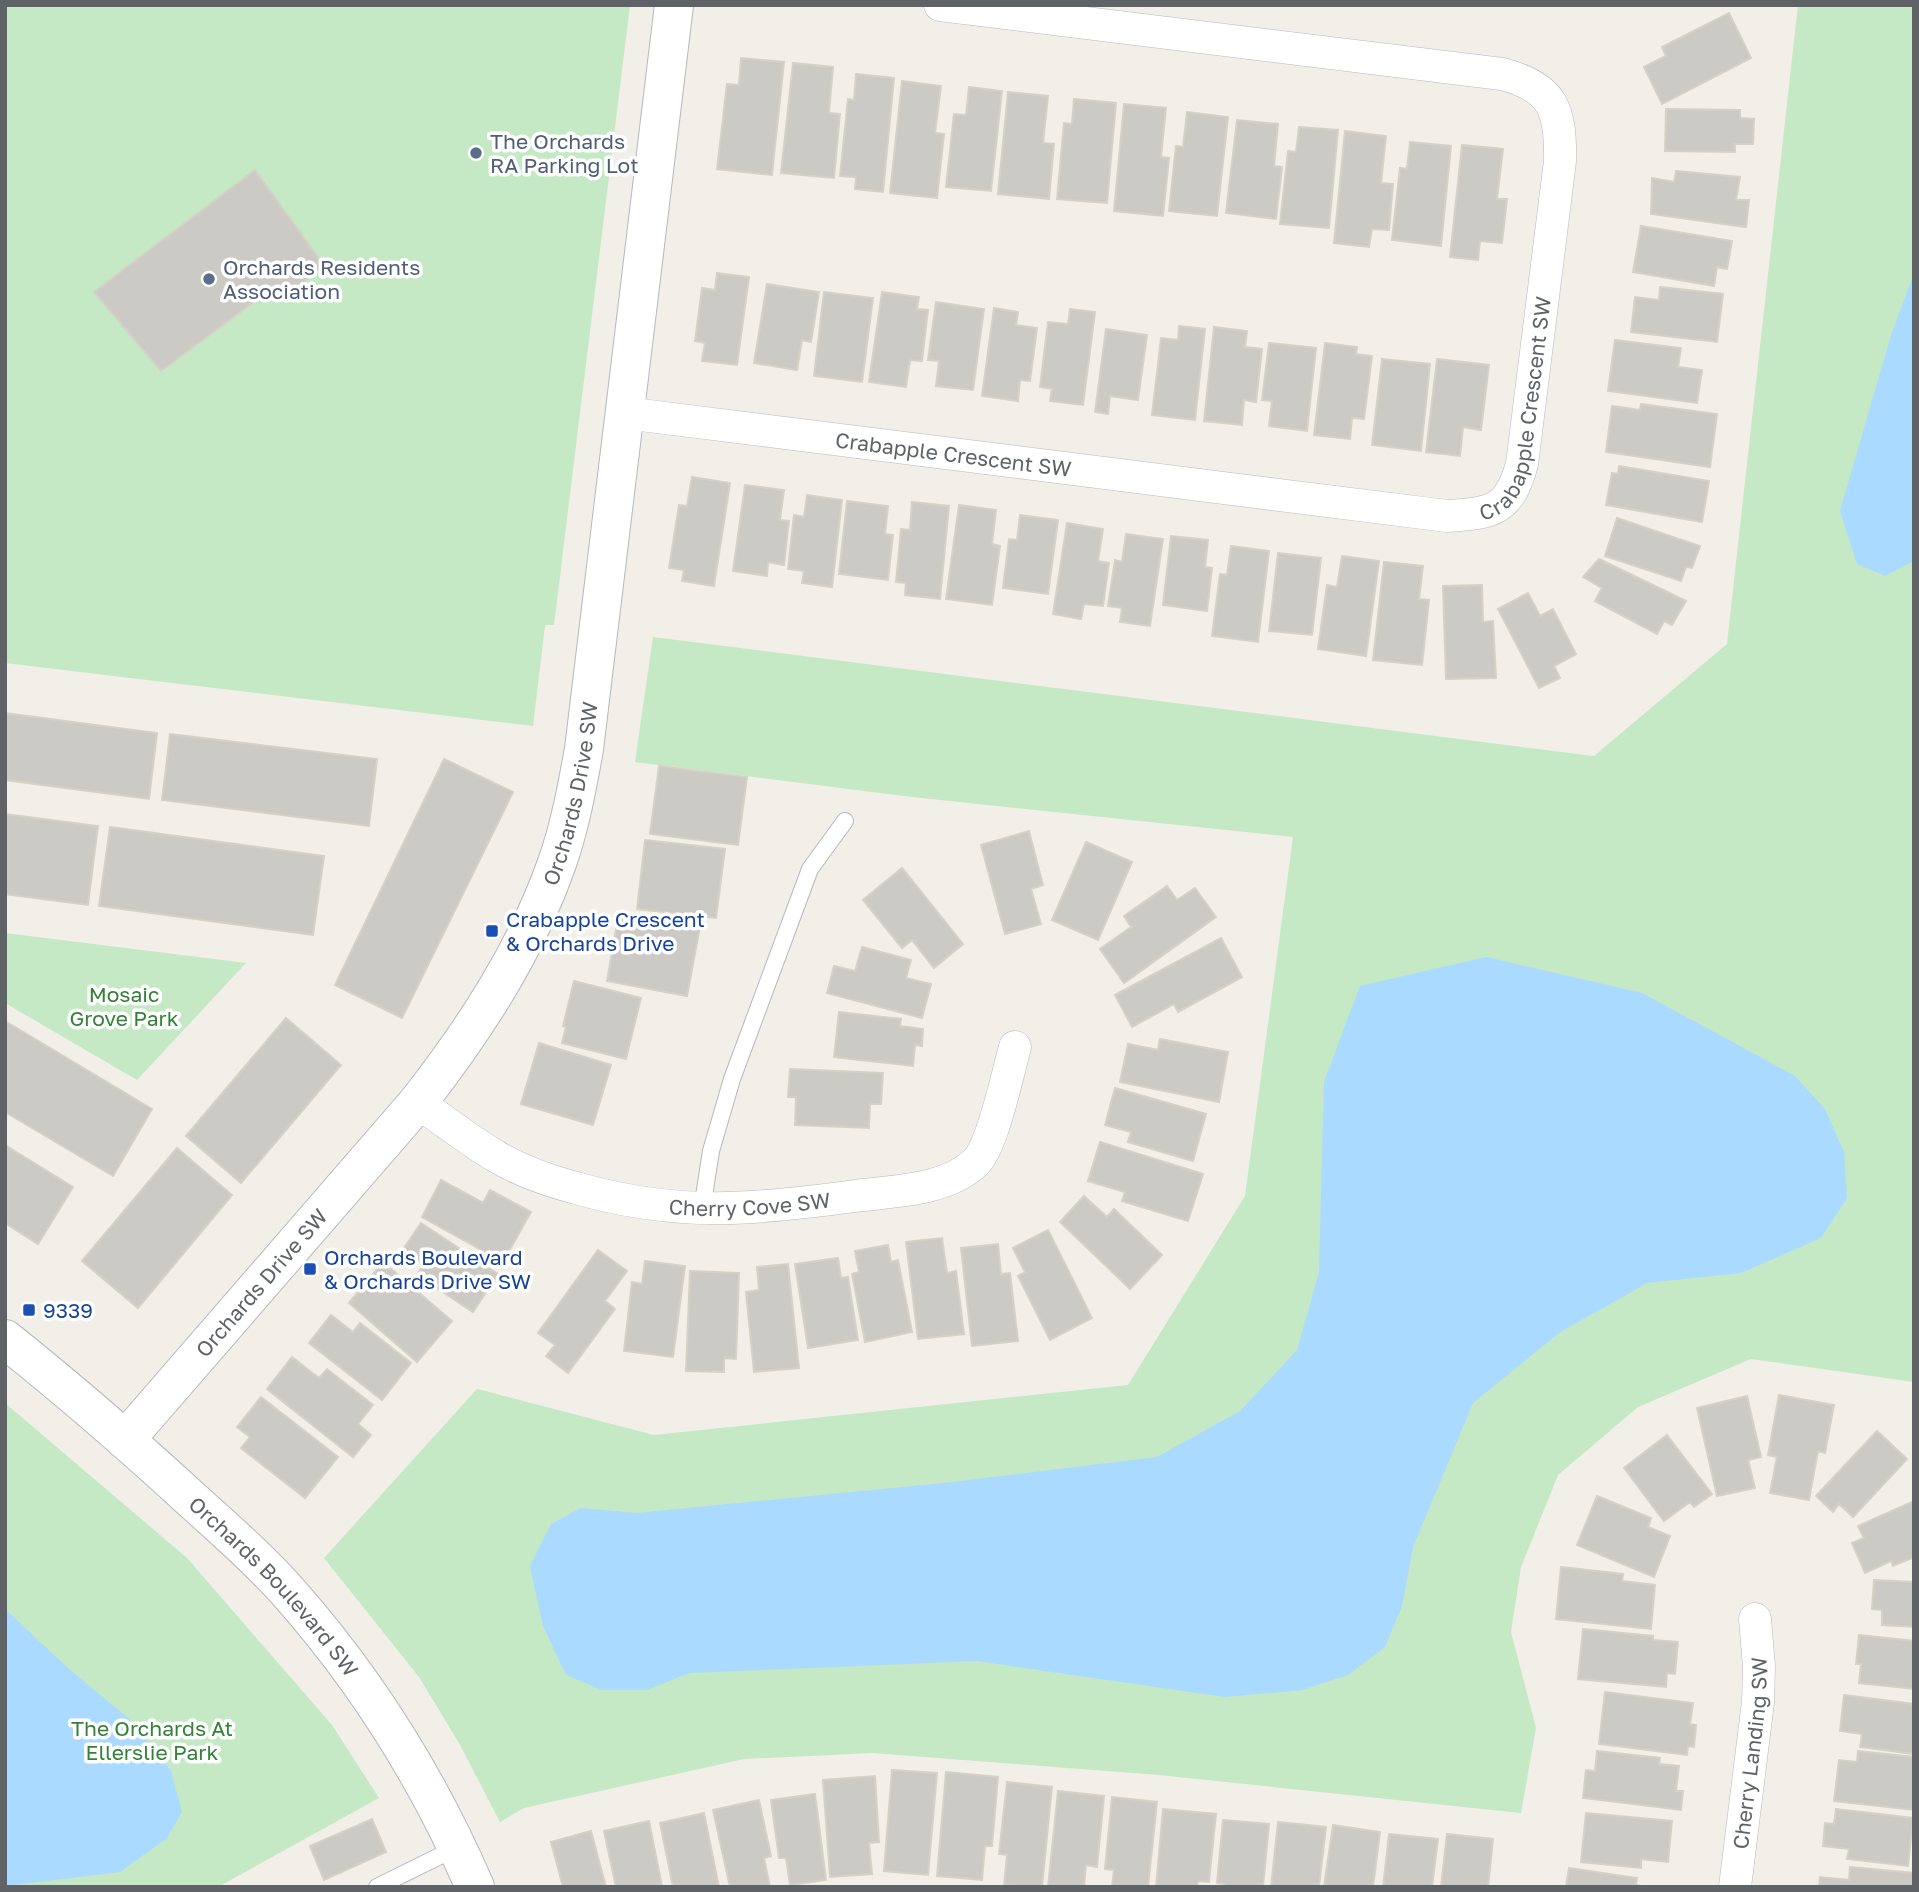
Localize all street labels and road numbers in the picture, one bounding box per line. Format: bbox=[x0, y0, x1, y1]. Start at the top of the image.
street label: Crabapple Crescent SW bbox=[1476, 295, 1556, 525]
street label: Crabapple Crescent SW bbox=[834, 426, 1073, 482]
street label: Orchards Drive SW bbox=[537, 700, 603, 889]
street label: Cherry Cove SW bbox=[668, 1186, 832, 1221]
street label: Orchards Drive SW bbox=[190, 1203, 333, 1362]
street label: Orchards Boulevard SW bbox=[184, 1491, 364, 1681]
street label: Cherry Landing SW bbox=[1727, 1656, 1773, 1851]

